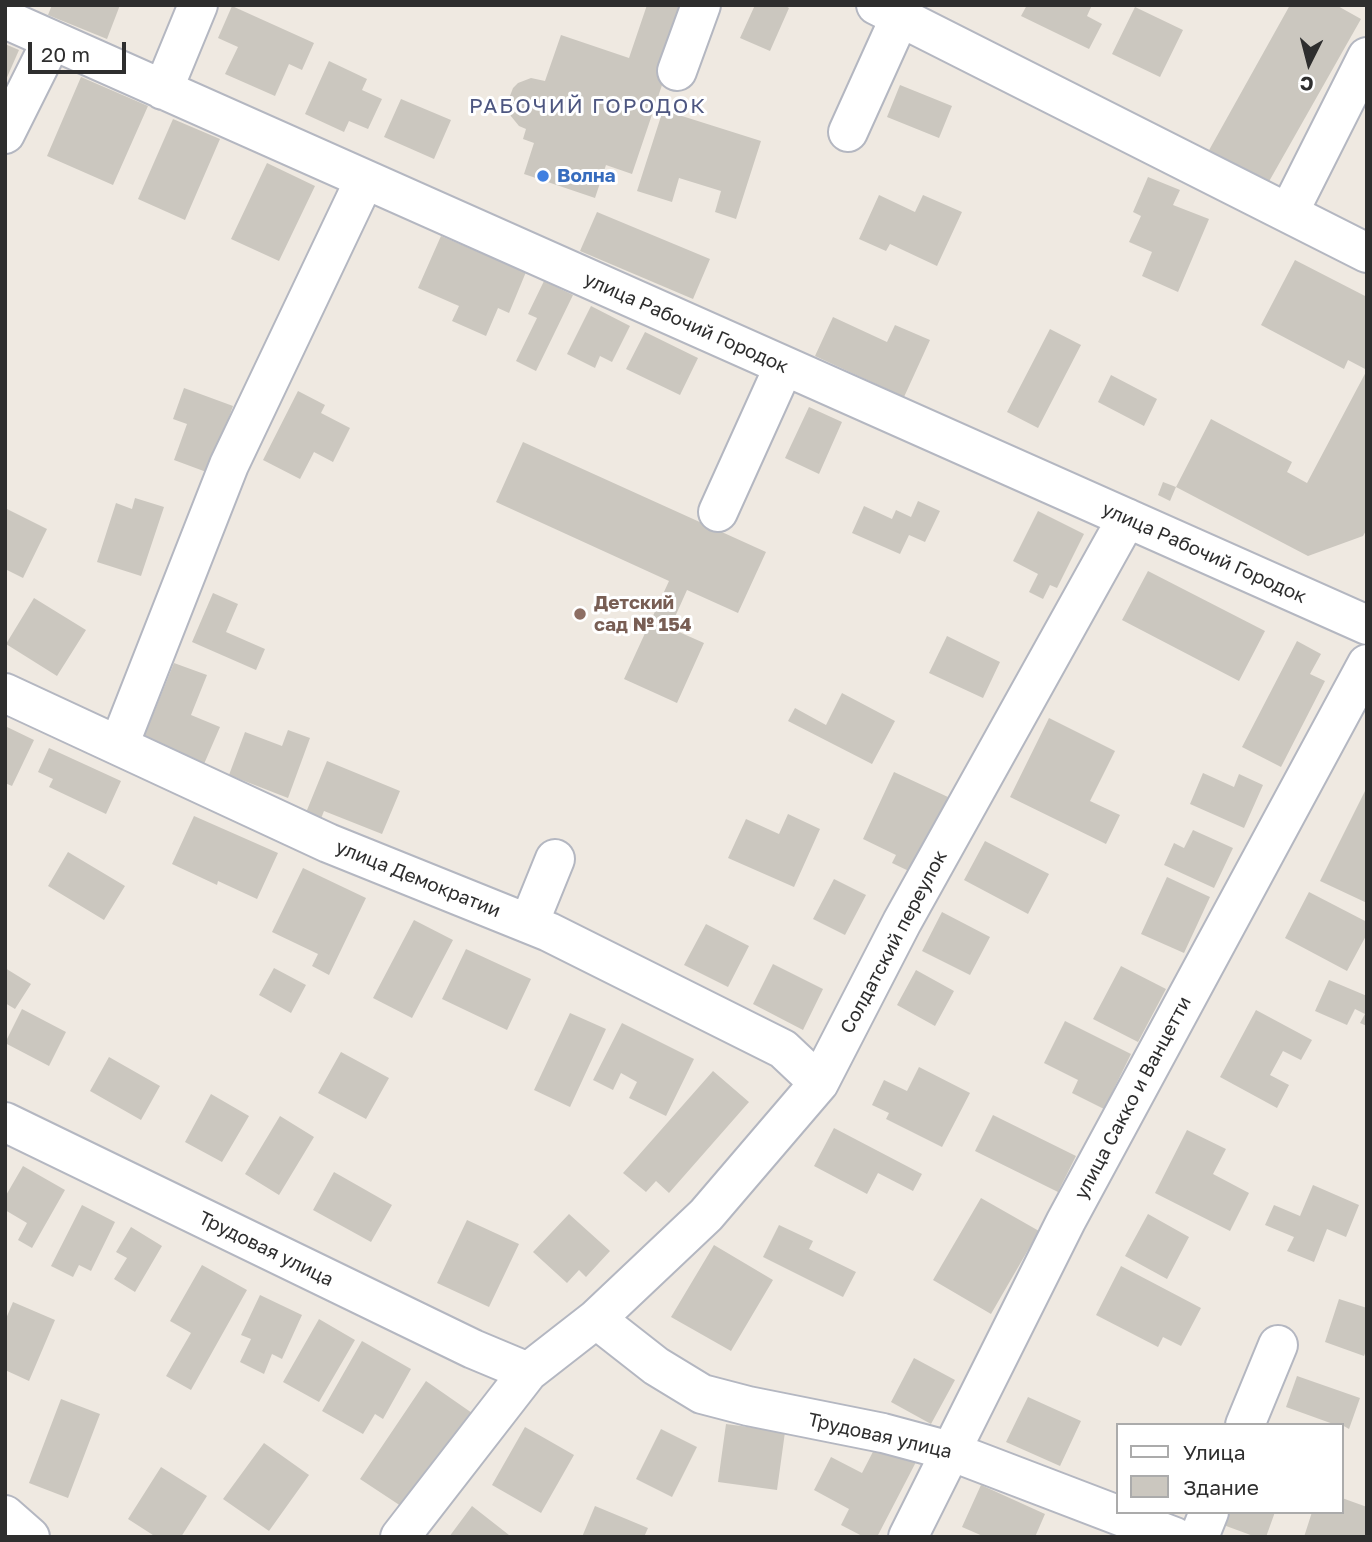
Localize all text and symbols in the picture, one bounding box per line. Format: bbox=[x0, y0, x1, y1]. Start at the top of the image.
scale bar bbox=[32, 28, 130, 72]
north arrow bbox=[1274, 28, 1344, 98]
text: 20 m bbox=[41, 41, 90, 67]
text: С bbox=[1299, 72, 1315, 97]
district label: РАБОЧИЙ ГОРОДОК bbox=[471, 93, 705, 119]
place label: Волна bbox=[557, 165, 616, 187]
marker: Волна bbox=[535, 168, 551, 184]
street label: улица Рабочий Городок bbox=[580, 268, 792, 378]
street label: улица Рабочий Городок bbox=[1098, 498, 1310, 608]
place label: Детский сад № 154 bbox=[594, 592, 692, 636]
marker: Детский сад № 154 bbox=[572, 606, 588, 622]
street label: улица Демократии bbox=[332, 835, 504, 923]
street label: Солдатский переулок bbox=[836, 846, 952, 1038]
street label: улица Сакко и Ванцетти bbox=[1070, 993, 1196, 1203]
street label: Трудовая улица bbox=[195, 1207, 337, 1291]
street label: Трудовая улица bbox=[806, 1408, 954, 1464]
legend bbox=[1116, 1423, 1344, 1514]
text: Улица bbox=[1183, 1439, 1246, 1465]
text: Здание bbox=[1183, 1474, 1259, 1500]

